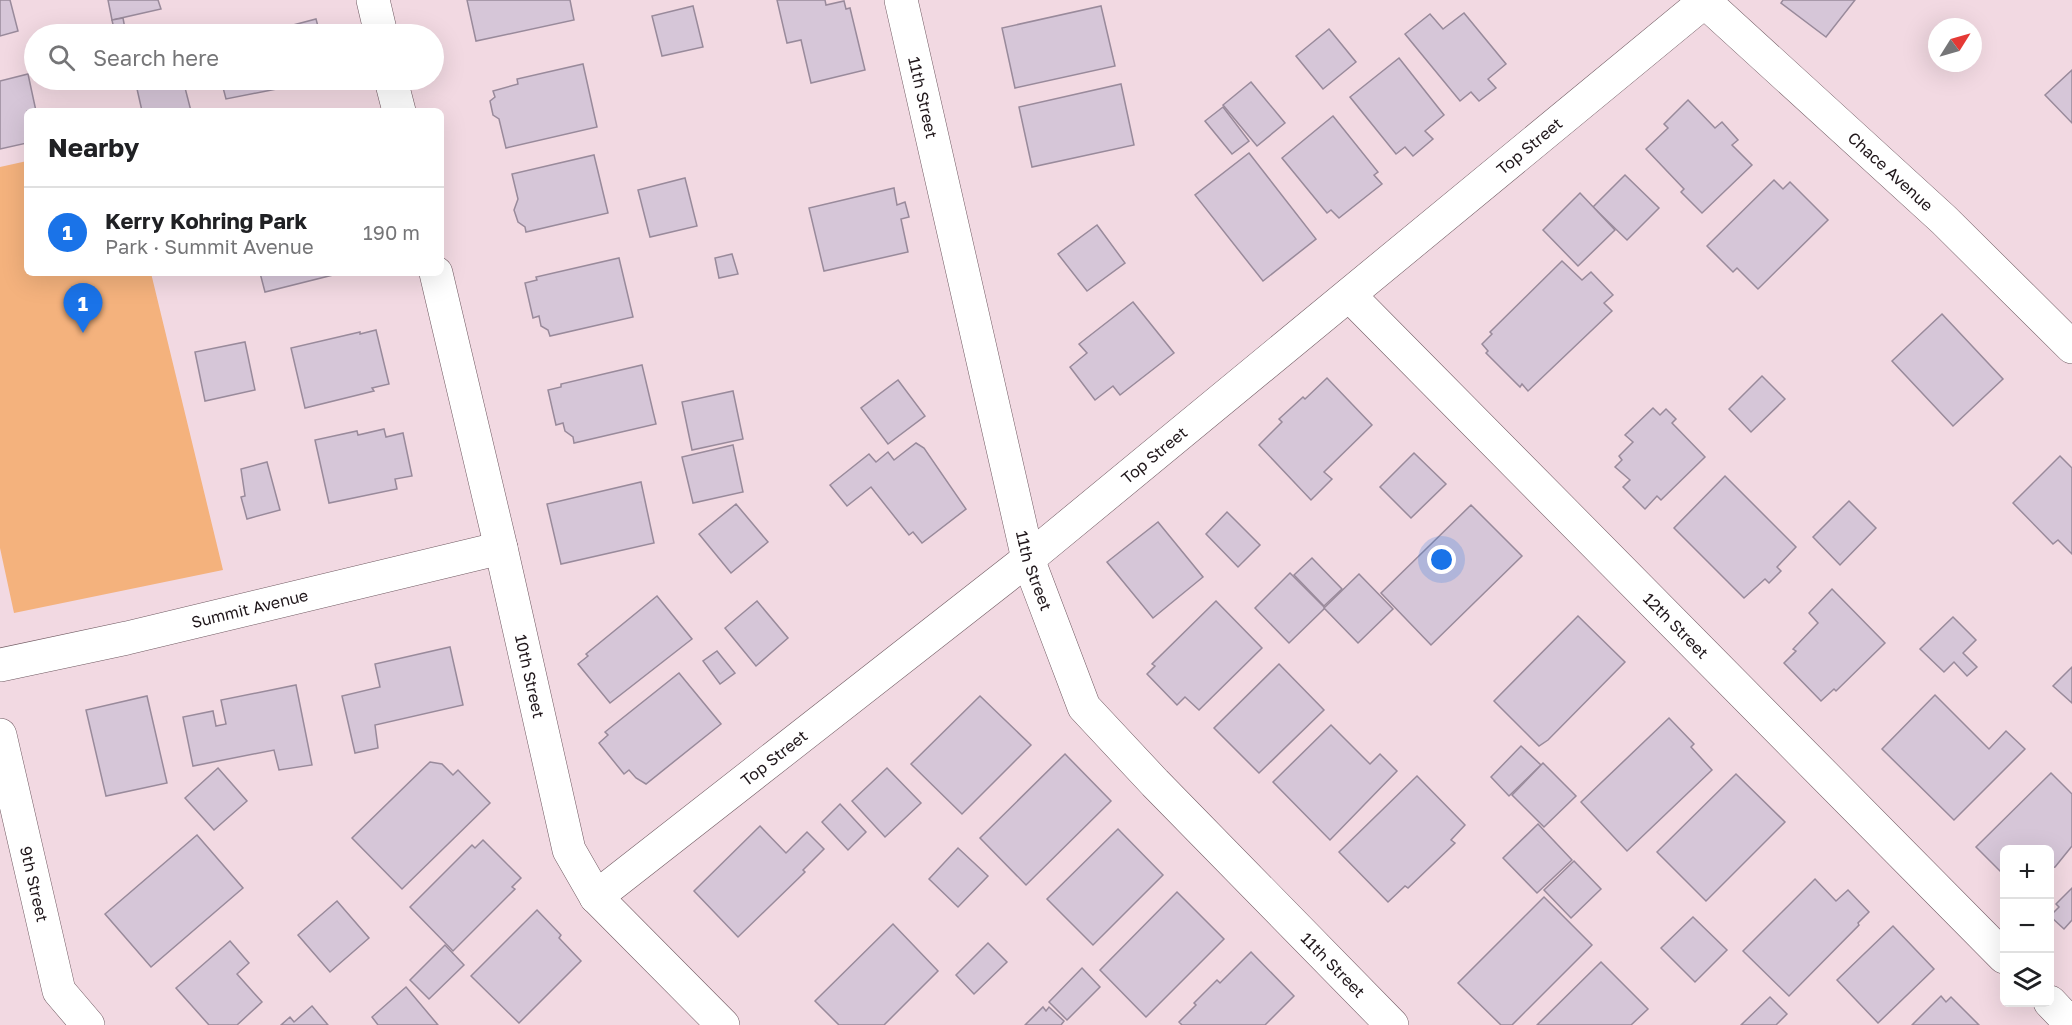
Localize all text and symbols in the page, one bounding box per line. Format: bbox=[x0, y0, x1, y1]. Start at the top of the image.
north arrow bbox=[1928, 18, 1982, 72]
search box bbox=[24, 24, 444, 90]
icon: search bbox=[45, 41, 78, 74]
text: Search here bbox=[93, 44, 219, 71]
street label: 11th Street bbox=[904, 55, 942, 140]
street label: Top Street bbox=[1492, 113, 1566, 179]
street label: Chace Avenue bbox=[1844, 127, 1937, 215]
text: Nearby bbox=[48, 132, 139, 163]
text: Kerry Kohring Park bbox=[105, 207, 307, 234]
text: 1 bbox=[62, 220, 73, 244]
text: 190 m bbox=[363, 220, 420, 244]
text: Park · Summit Avenue bbox=[105, 234, 314, 258]
pin: 1 bbox=[64, 284, 103, 333]
street label: Top Street bbox=[1117, 422, 1191, 488]
street label: 11th Street bbox=[1012, 529, 1057, 613]
your location bbox=[1427, 545, 1456, 574]
street label: Summit Avenue bbox=[189, 585, 310, 632]
street label: 12th Street bbox=[1639, 588, 1713, 663]
street label: 10th Street bbox=[511, 632, 549, 720]
street label: Top Street bbox=[737, 725, 811, 790]
street label: 9th Street bbox=[16, 844, 53, 924]
map controls bbox=[2000, 845, 2054, 1007]
button: + bbox=[2000, 845, 2054, 899]
button: − bbox=[2000, 899, 2054, 953]
street label: 11th Street bbox=[1297, 928, 1369, 1002]
button: layers bbox=[2000, 953, 2054, 1007]

